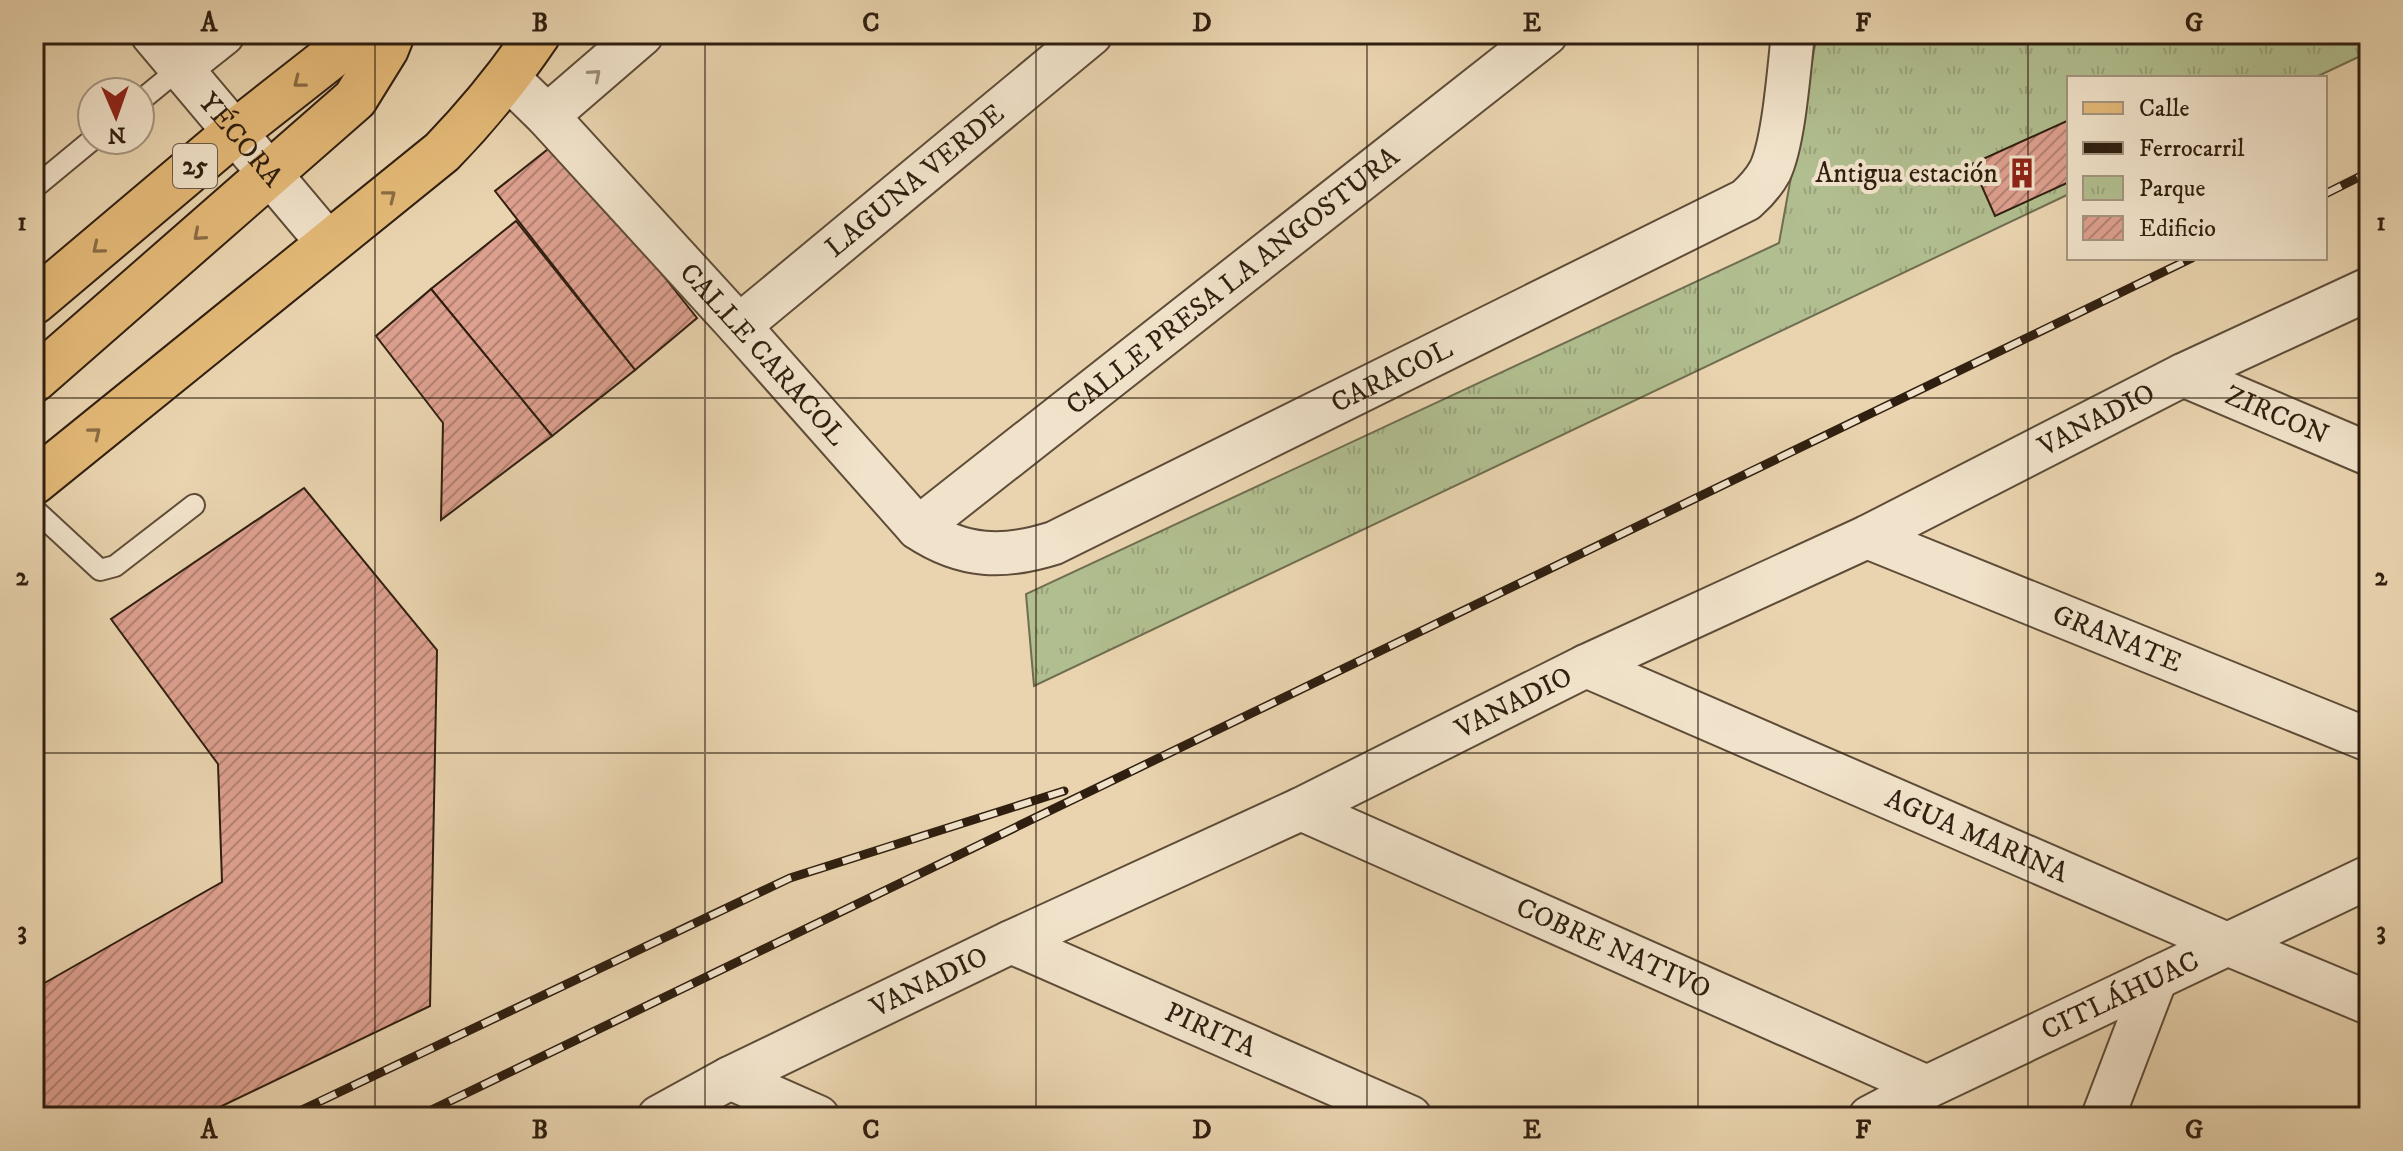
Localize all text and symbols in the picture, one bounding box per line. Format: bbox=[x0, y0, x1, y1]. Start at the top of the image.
text: A bbox=[200, 7, 219, 40]
text: B bbox=[532, 7, 548, 40]
text: C bbox=[862, 7, 880, 40]
text: D bbox=[1192, 7, 1212, 40]
text: E bbox=[1523, 7, 1541, 40]
text: F bbox=[1855, 7, 1872, 40]
text: G bbox=[2185, 7, 2203, 40]
one-way arrow bbox=[585, 70, 600, 85]
one-way arrow bbox=[293, 73, 308, 87]
north arrow bbox=[76, 76, 156, 156]
legend bbox=[2067, 76, 2327, 260]
street label: YÉCORA bbox=[191, 85, 291, 195]
text: Calle bbox=[2139, 94, 2189, 124]
street label: LAGUNA VERDE bbox=[818, 96, 1011, 265]
text: N bbox=[107, 121, 126, 148]
text: Ferrocarril bbox=[2139, 134, 2245, 164]
street label: CALLE PRESA LA ANGOSTURA bbox=[1059, 138, 1407, 423]
road number: 25 bbox=[173, 144, 217, 188]
place label: Antigua estación bbox=[1815, 156, 1998, 191]
building icon: Antigua estación bbox=[2005, 156, 2039, 190]
text: Parque bbox=[2139, 174, 2205, 204]
one-way arrow bbox=[381, 191, 396, 205]
text: 1 bbox=[17, 206, 27, 239]
text: 1 bbox=[2376, 206, 2386, 239]
text: Edificio bbox=[2139, 214, 2216, 244]
one-way arrow bbox=[194, 225, 209, 240]
one-way arrow bbox=[93, 238, 108, 253]
street label: CALLE CARACOL bbox=[672, 255, 854, 453]
street label: CARACOL bbox=[1325, 331, 1458, 420]
street label: VANADIO bbox=[2031, 375, 2161, 464]
street label: ZIRCON bbox=[2220, 377, 2334, 452]
one-way arrow bbox=[86, 428, 100, 443]
text: 2 bbox=[16, 561, 30, 594]
text: 2 bbox=[2375, 561, 2389, 594]
street label: GRANATE bbox=[2047, 596, 2187, 680]
street label: VANADIO bbox=[1448, 658, 1578, 747]
street label: AGUA MARINA bbox=[1880, 780, 2075, 891]
street label: COBRE NATIVO bbox=[1511, 889, 1716, 1006]
text: 3 bbox=[17, 915, 27, 948]
text: 3 bbox=[2376, 915, 2386, 948]
street label: VANADIO bbox=[864, 938, 993, 1025]
street label: CITLÁHUAC bbox=[2035, 943, 2204, 1048]
street label: PIRITA bbox=[1160, 994, 1263, 1065]
text: A bbox=[200, 1114, 219, 1147]
text: B bbox=[532, 1114, 548, 1147]
text: C bbox=[862, 1114, 880, 1147]
text: D bbox=[1192, 1114, 1212, 1147]
text: E bbox=[1523, 1114, 1541, 1147]
text: F bbox=[1855, 1114, 1872, 1147]
text: G bbox=[2185, 1114, 2203, 1147]

